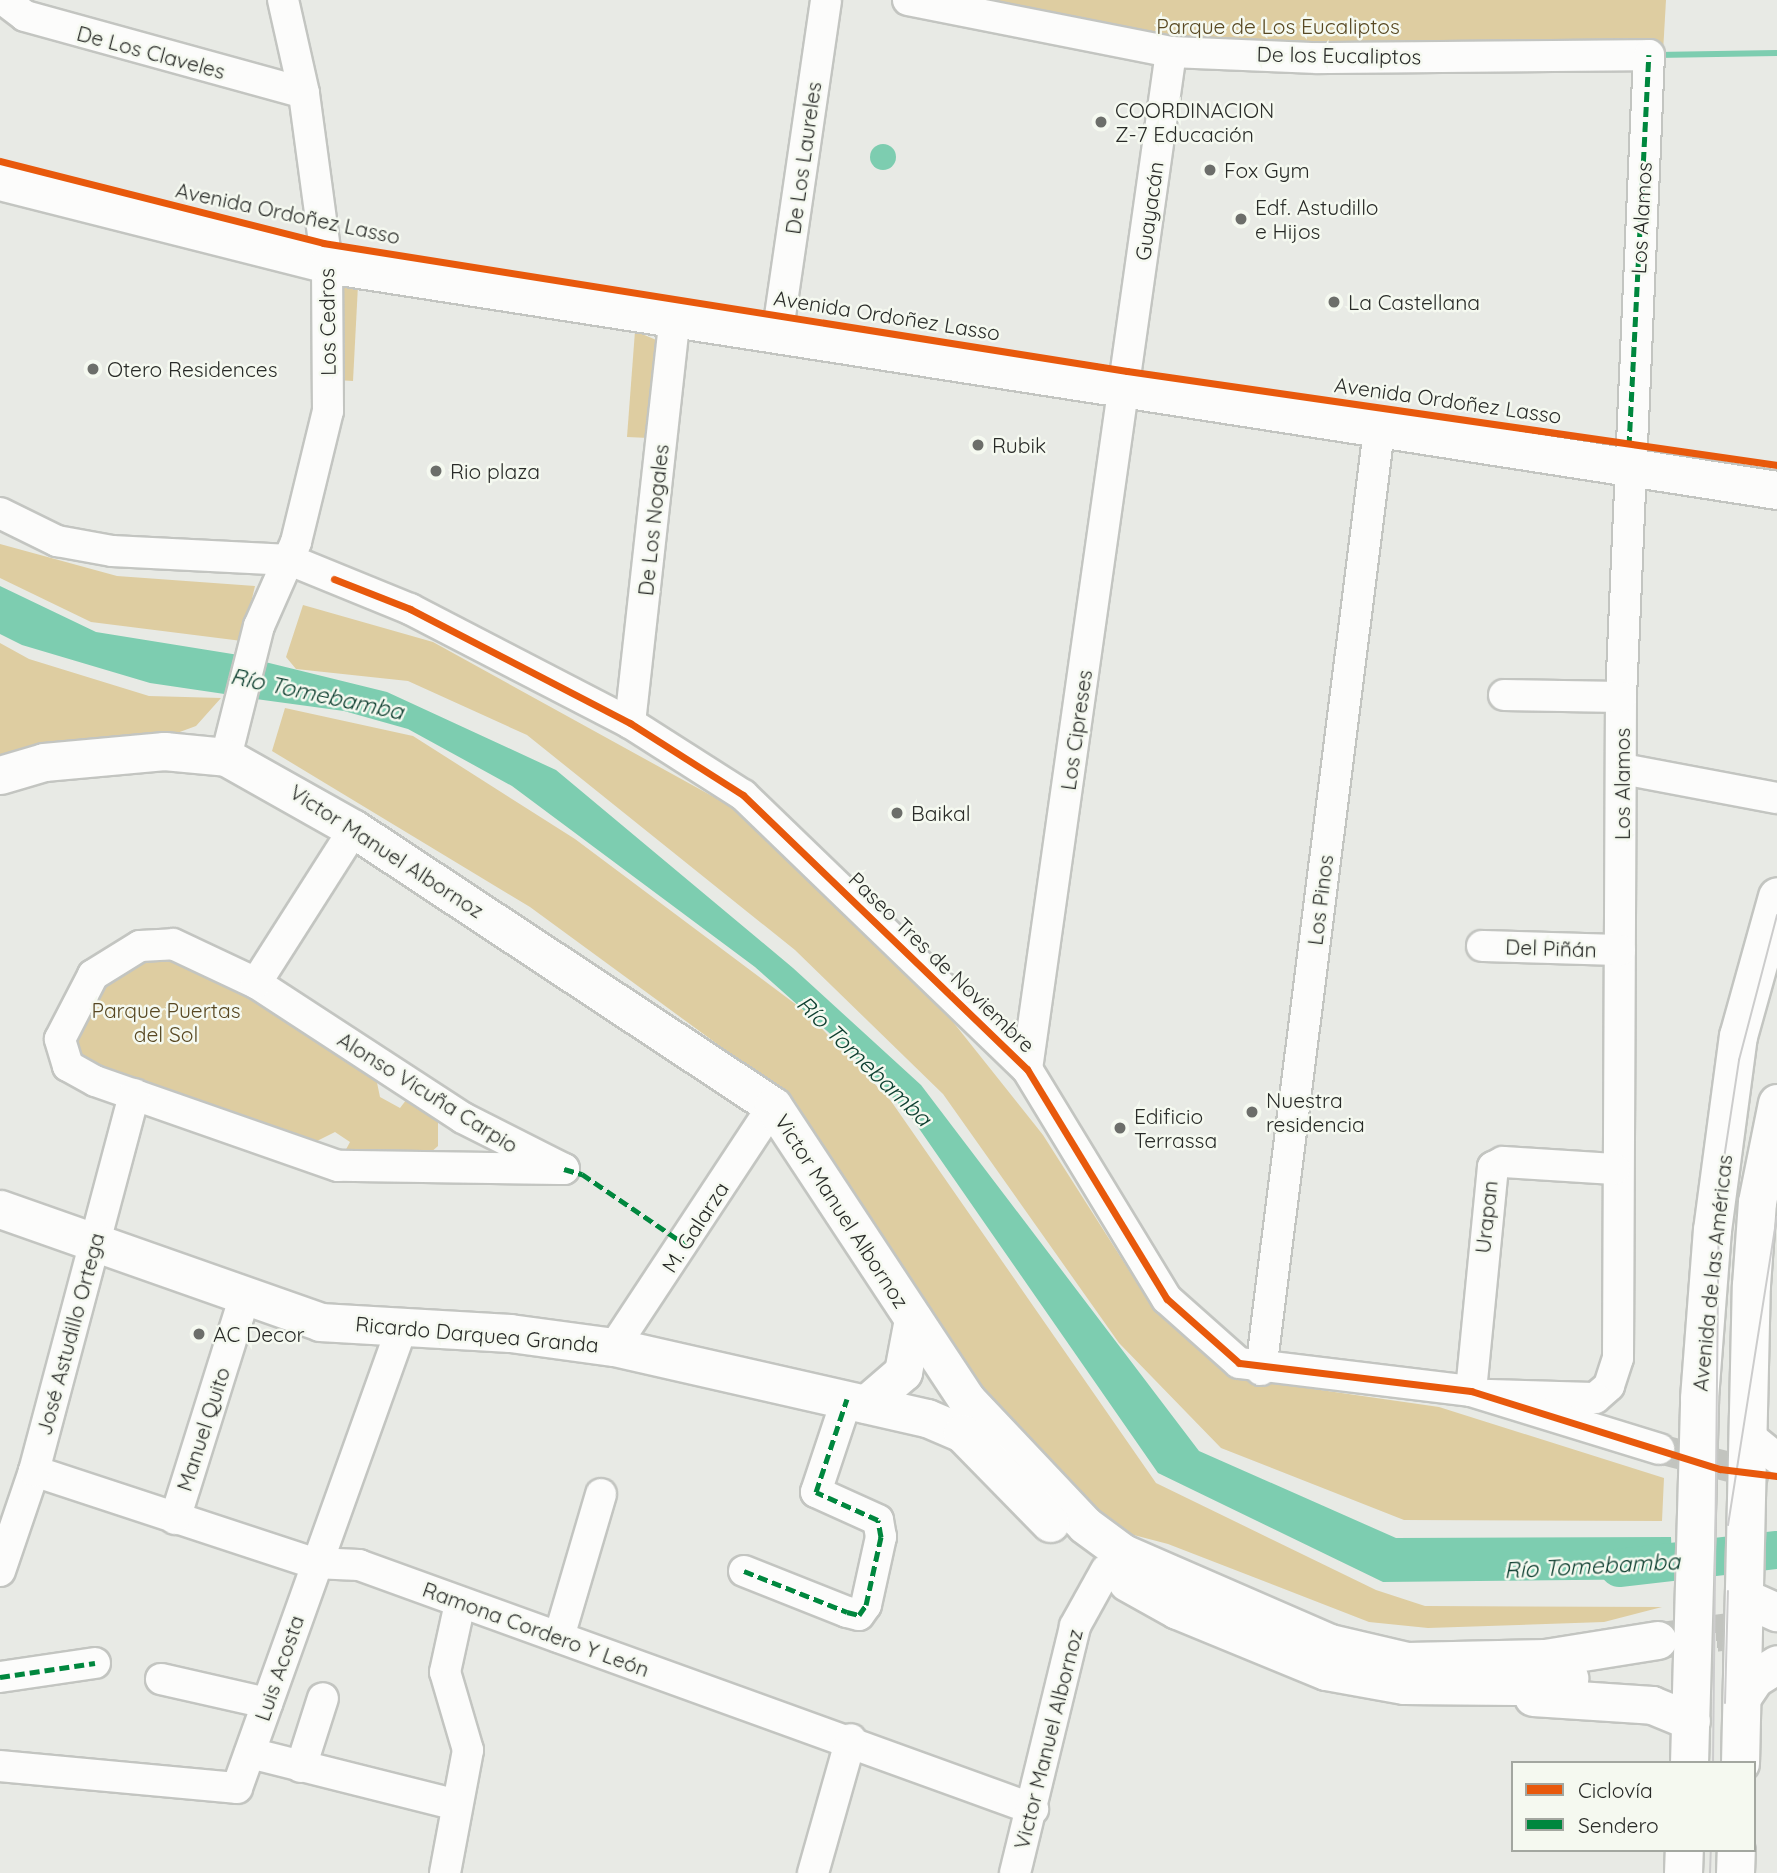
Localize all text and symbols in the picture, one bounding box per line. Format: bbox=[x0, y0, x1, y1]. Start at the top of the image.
park label: Parque de Los Eucaliptos bbox=[1156, 13, 1400, 39]
street label: De Los Claveles bbox=[74, 20, 228, 84]
street label: De los Eucaliptos bbox=[1256, 41, 1422, 69]
street label: De Los Laureles bbox=[780, 80, 826, 236]
place label: COORDINACION Z-7 Educación bbox=[1115, 97, 1274, 147]
marker: COORDINACION Z-7 Educación bbox=[1093, 114, 1109, 130]
place label: Fox Gym bbox=[1224, 157, 1310, 183]
street label: Guayacán bbox=[1130, 160, 1168, 262]
street label: Los Alamos bbox=[1625, 161, 1657, 275]
marker: Fox Gym bbox=[1202, 162, 1218, 178]
street label: Avenida Ordoñez Lasso bbox=[173, 177, 403, 249]
place label: Edf. Astudillo e Hijos bbox=[1255, 194, 1379, 244]
marker: Edf. Astudillo e Hijos bbox=[1233, 211, 1249, 227]
street label: Los Cedros bbox=[313, 268, 341, 376]
street label: Avenida Ordoñez Lasso bbox=[772, 285, 1002, 345]
place label: La Castellana bbox=[1348, 289, 1480, 315]
marker: La Castellana bbox=[1326, 294, 1342, 310]
place label: Otero Residences bbox=[107, 356, 277, 382]
marker: Otero Residences bbox=[85, 361, 101, 377]
street label: Avenida Ordoñez Lasso bbox=[1333, 372, 1563, 428]
place label: Rubik bbox=[992, 432, 1046, 458]
marker: Rubik bbox=[970, 437, 986, 453]
street label: De Los Nogales bbox=[633, 443, 673, 597]
place label: Rio plaza bbox=[450, 458, 540, 484]
marker: Rio plaza bbox=[428, 463, 444, 479]
water label: Río Tomebamba bbox=[228, 662, 406, 726]
street label: Los Cipreses bbox=[1055, 668, 1097, 792]
street label: Los Alamos bbox=[1609, 728, 1635, 840]
street label: Victor Manuel Albornoz bbox=[285, 779, 489, 923]
place label: Baikal bbox=[911, 800, 971, 826]
marker: Baikal bbox=[889, 805, 905, 821]
street label: Los Pinos bbox=[1302, 853, 1338, 947]
street label: Paseo Tres de Noviembre bbox=[844, 867, 1040, 1057]
street label: Del Piñán bbox=[1505, 934, 1597, 962]
water label: Río Tomebamba bbox=[791, 990, 937, 1132]
park label: Parque Puertas del Sol bbox=[91, 997, 241, 1047]
street label: Alonso Vicuña Carpio bbox=[333, 1026, 523, 1158]
place label: Nuestra residencia bbox=[1266, 1087, 1365, 1137]
place label: Edificio Terrassa bbox=[1134, 1103, 1217, 1153]
marker: Nuestra residencia bbox=[1244, 1104, 1260, 1120]
street label: Victor Manuel Albornoz bbox=[770, 1109, 914, 1313]
marker: Edificio Terrassa bbox=[1112, 1120, 1128, 1136]
street label: Avenida de las Américas bbox=[1687, 1153, 1737, 1393]
street label: M. Galarza bbox=[656, 1177, 734, 1277]
street label: Urapan bbox=[1470, 1179, 1502, 1255]
street label: José Astudillo Ortega bbox=[31, 1230, 109, 1438]
street label: Ricardo Darquea Granda bbox=[354, 1311, 600, 1357]
place label: AC Decor bbox=[213, 1321, 305, 1347]
marker: AC Decor bbox=[191, 1326, 207, 1342]
street label: Manuel Quito bbox=[171, 1364, 235, 1494]
water label: Río Tomebamba bbox=[1503, 1548, 1681, 1584]
street label: Ramona Cordero Y León bbox=[419, 1576, 653, 1682]
street label: Luis Acosta bbox=[249, 1612, 309, 1724]
street label: Victor Manuel Albornoz bbox=[1008, 1626, 1088, 1852]
legend bbox=[1511, 1761, 1756, 1852]
text: Ciclovía bbox=[1578, 1777, 1653, 1803]
text: Sendero bbox=[1578, 1812, 1659, 1838]

